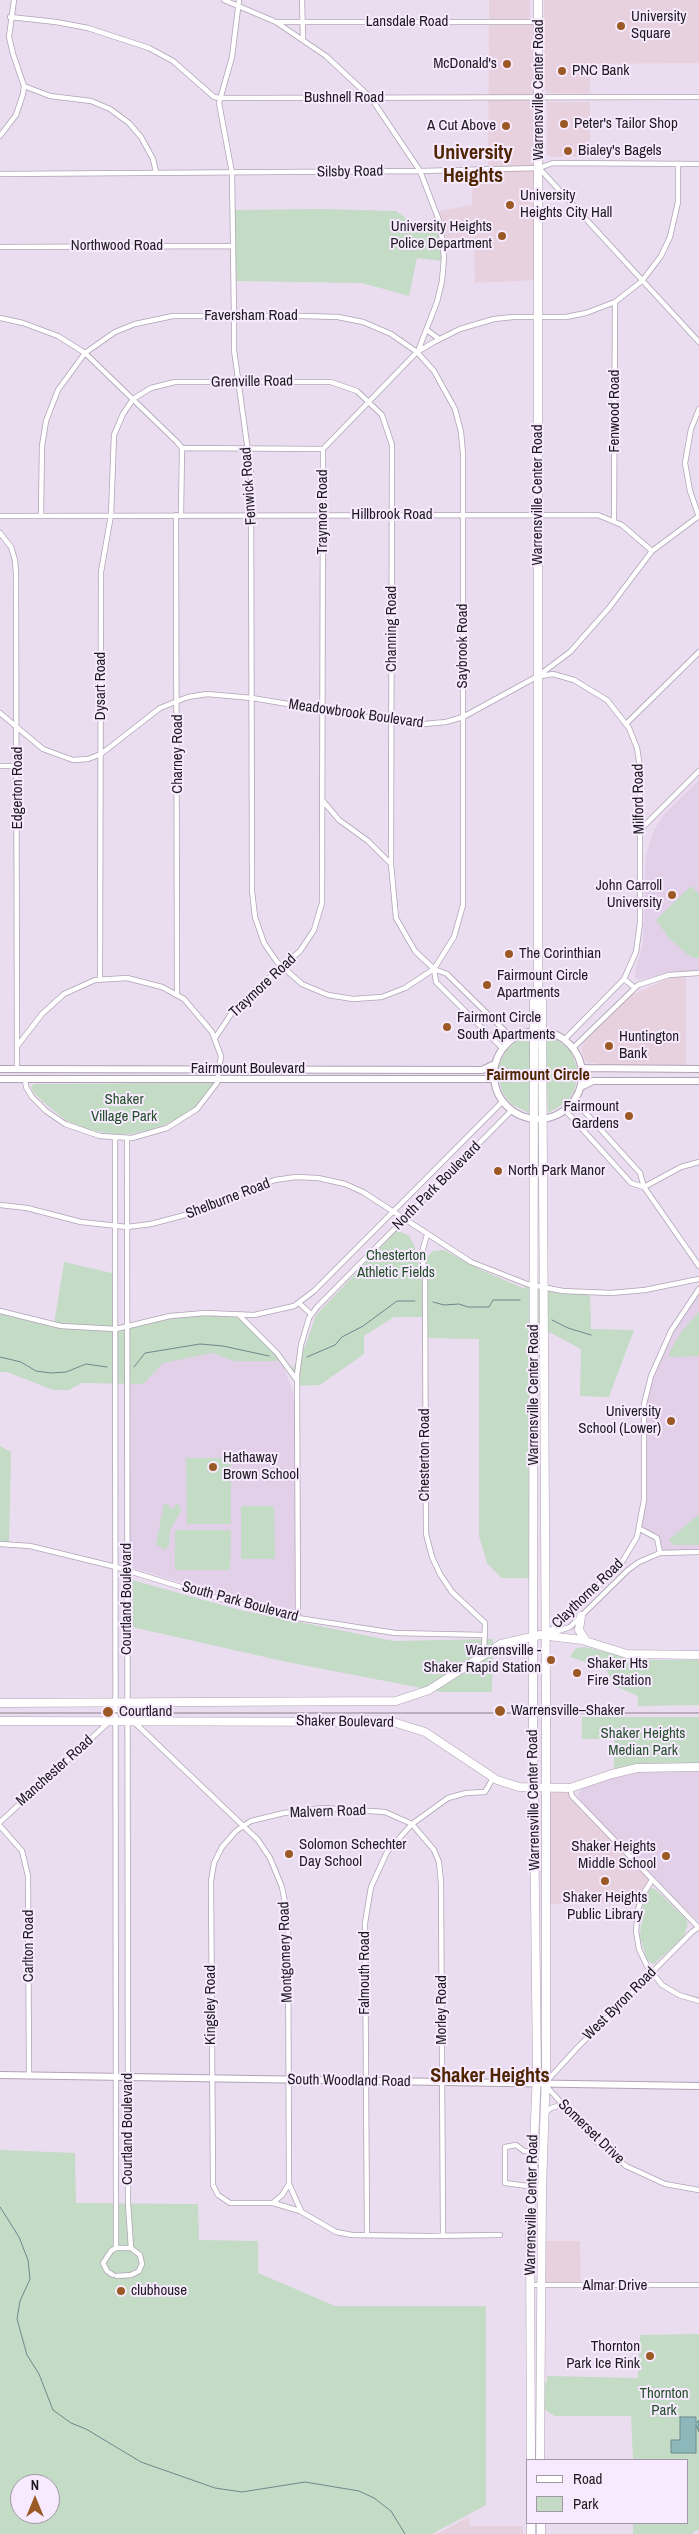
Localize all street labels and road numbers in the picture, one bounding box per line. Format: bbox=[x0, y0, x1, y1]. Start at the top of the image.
street label: Lansdale Road bbox=[366, 13, 448, 31]
street label: Warrensville Center Road bbox=[530, 19, 548, 161]
street label: Bushnell Road bbox=[304, 89, 384, 107]
street label: Silsby Road bbox=[317, 162, 383, 182]
street label: Northwood Road bbox=[71, 237, 163, 255]
street label: Faversham Road bbox=[204, 307, 298, 325]
street label: Fenwood Road bbox=[606, 370, 624, 452]
street label: Grenville Road bbox=[211, 372, 293, 392]
street label: Warrensville Center Road bbox=[529, 424, 547, 566]
street label: Fenwick Road bbox=[237, 446, 261, 526]
street label: Traymore Road bbox=[314, 470, 332, 554]
street label: Hillbrook Road bbox=[351, 506, 433, 524]
street label: Channing Road bbox=[383, 586, 401, 672]
street label: Saybrook Road bbox=[454, 604, 472, 688]
street label: Dysart Road bbox=[92, 652, 110, 720]
street label: Meadowbrook Boulevard bbox=[287, 696, 425, 732]
street label: Charney Road bbox=[169, 714, 187, 794]
street label: Edgerton Road bbox=[9, 747, 27, 829]
street label: Milford Road bbox=[629, 764, 649, 834]
street label: Traymore Road bbox=[226, 950, 300, 1022]
street label: Fairmount Boulevard bbox=[191, 1060, 305, 1078]
street label: North Park Boulevard bbox=[389, 1138, 485, 1234]
street label: Shelburne Road bbox=[183, 1175, 273, 1223]
street label: Warrensville Center Road bbox=[525, 1324, 543, 1466]
street label: Chesterton Road bbox=[416, 1409, 434, 1501]
street label: Courtland Boulevard bbox=[118, 1543, 136, 1655]
street label: Claythorne Road bbox=[549, 1555, 627, 1633]
street label: South Park Boulevard bbox=[180, 1578, 300, 1626]
street label: Shaker Boulevard bbox=[296, 1712, 394, 1732]
street label: Warrensville Center Road bbox=[524, 1729, 544, 1871]
street label: Manchester Road bbox=[13, 1732, 97, 1810]
street label: Malvern Road bbox=[289, 1802, 367, 1822]
street label: Montgomery Road bbox=[275, 1901, 297, 2003]
street label: Carlton Road bbox=[20, 1910, 38, 1982]
street label: Falmouth Road bbox=[356, 1931, 374, 2015]
street label: West Byron Road bbox=[580, 1964, 660, 2044]
street label: Kingsley Road bbox=[202, 1965, 220, 2045]
street label: Morley Road bbox=[433, 1975, 451, 2045]
street label: South Woodland Road bbox=[287, 2071, 411, 2091]
street label: Courtland Boulevard bbox=[119, 2073, 137, 2185]
street label: Somerset Drive bbox=[554, 2096, 628, 2168]
street label: Warrensville Center Road bbox=[522, 2134, 542, 2276]
street label: Almar Drive bbox=[583, 2277, 647, 2295]

